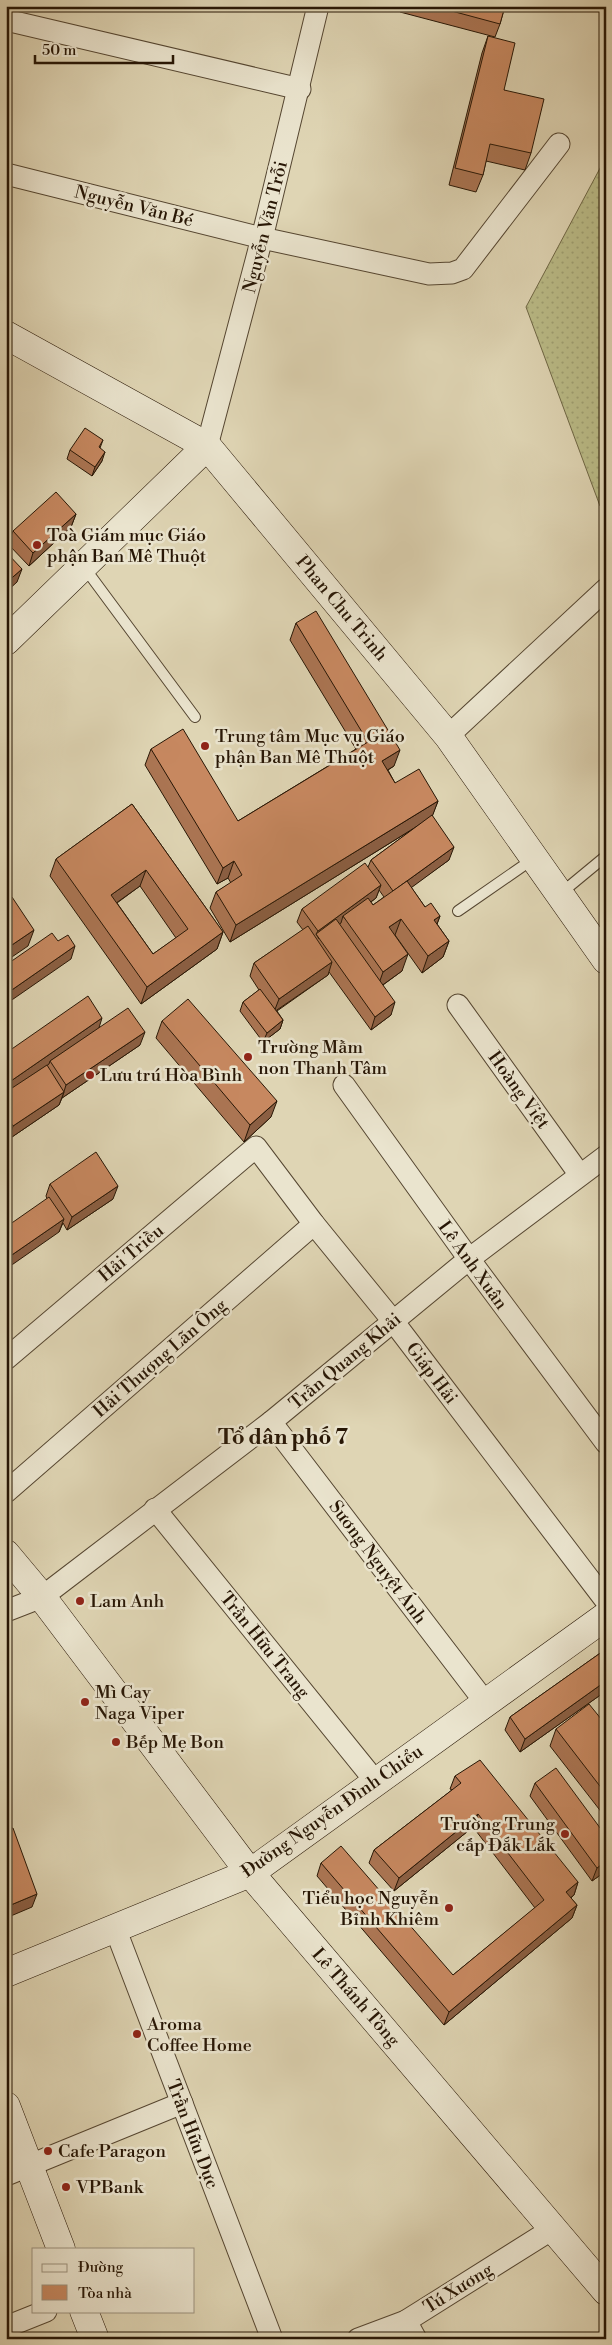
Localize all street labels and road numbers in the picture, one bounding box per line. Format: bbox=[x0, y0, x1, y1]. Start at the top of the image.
street label: Nguyễn Văn Trỗi bbox=[238, 159, 293, 296]
street label: Nguyễn Văn Bé bbox=[72, 181, 196, 232]
street label: Phan Chu Trinh bbox=[291, 551, 393, 666]
street label: Hoàng Việt bbox=[483, 1047, 555, 1134]
street label: Lê Anh Xuân bbox=[433, 1216, 513, 1315]
street label: Hải Triều bbox=[94, 1219, 169, 1287]
street label: Hải Thượng Lãn Ông bbox=[89, 1294, 233, 1423]
street label: Trần Quang Khải bbox=[285, 1308, 406, 1415]
street label: Giáp Hải bbox=[401, 1338, 462, 1409]
street label: Sương Nguyệt Ánh bbox=[324, 1496, 432, 1629]
street label: Trần Hữu Trang bbox=[215, 1587, 315, 1704]
street label: Đường Nguyễn Đình Chiểu bbox=[237, 1739, 428, 1883]
street label: Lê Thánh Tông bbox=[307, 1943, 405, 2052]
street label: Trần Hữu Dực bbox=[161, 2076, 224, 2192]
street label: Tú Xương bbox=[419, 2258, 498, 2319]

